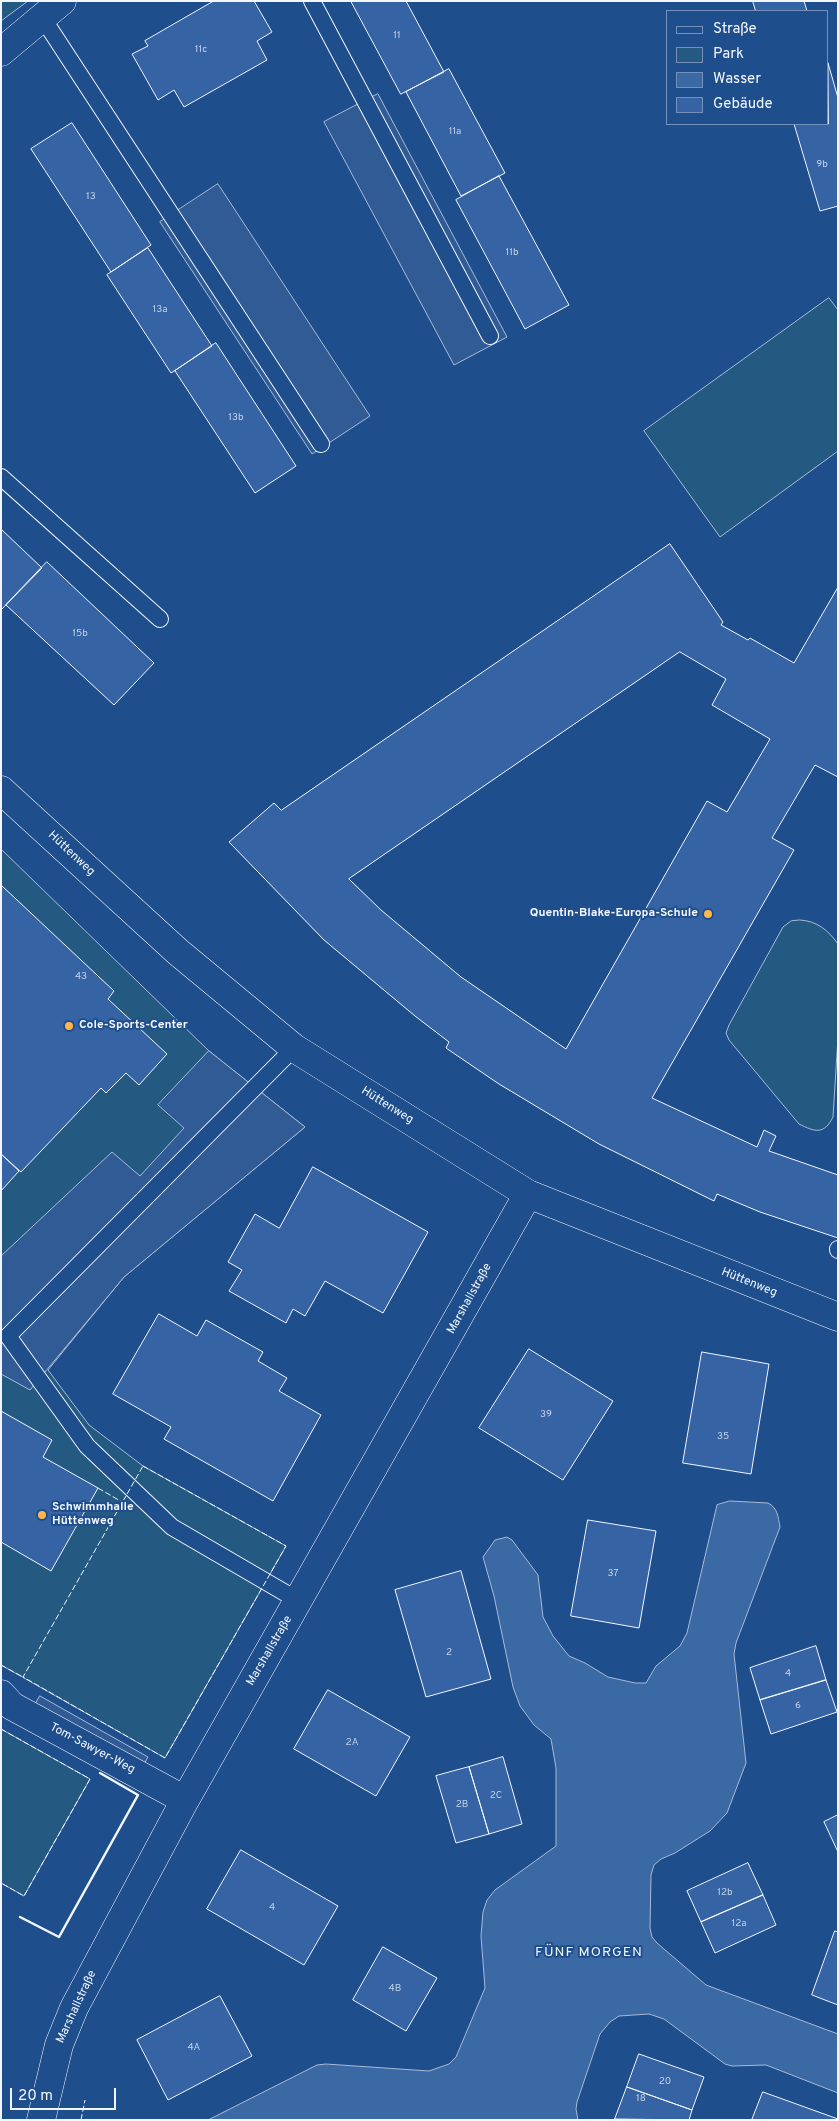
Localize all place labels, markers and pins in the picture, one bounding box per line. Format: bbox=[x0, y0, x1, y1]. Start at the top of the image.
place label: Quentin-Blake-Europa-Schule bbox=[530, 907, 698, 921]
marker: Quentin-Blake-Europa-Schule bbox=[702, 908, 714, 920]
place label: Cole-Sports-Center bbox=[79, 1019, 188, 1033]
marker: Cole-Sports-Center bbox=[63, 1020, 75, 1032]
place label: Schwimmhalle Hüttenweg bbox=[52, 1501, 134, 1529]
marker: Schwimmhalle Hüttenweg bbox=[36, 1509, 48, 1521]

